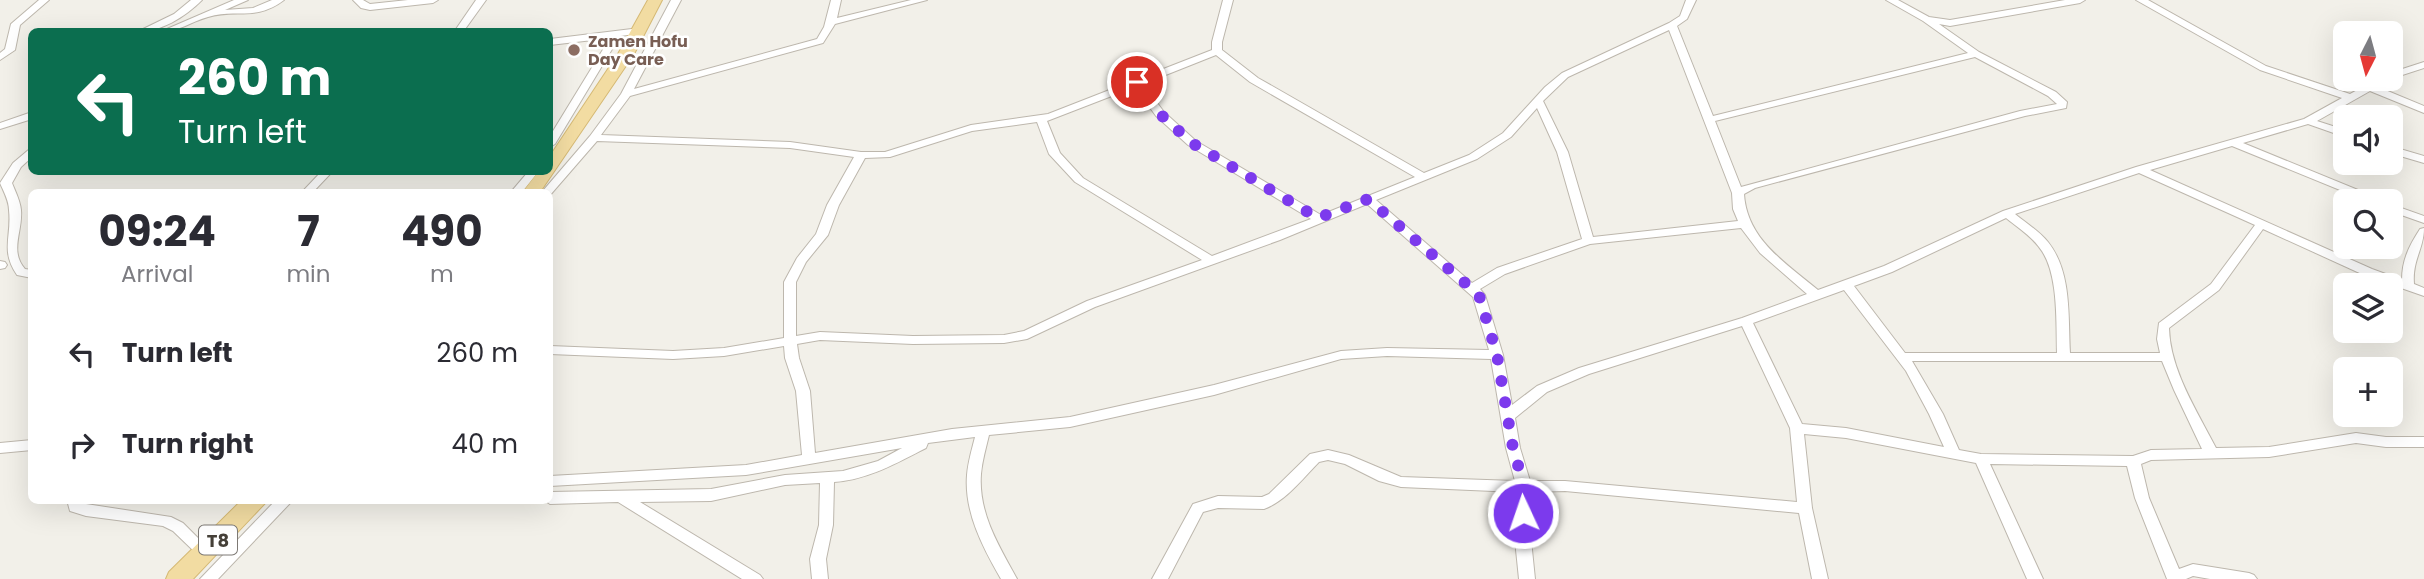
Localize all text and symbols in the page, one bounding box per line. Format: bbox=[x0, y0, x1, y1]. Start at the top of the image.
north arrow bbox=[2333, 21, 2403, 91]
map controls bbox=[2333, 21, 2403, 427]
place label: Zamen Hofu Day Care bbox=[588, 30, 688, 71]
marker: Zamen Hofu Day Care bbox=[566, 42, 582, 58]
text: 260 m bbox=[178, 44, 331, 112]
pin bbox=[1107, 52, 1167, 112]
icon: left bbox=[63, 56, 154, 147]
icon: arrive bbox=[1118, 63, 1156, 101]
button: sound bbox=[2333, 105, 2403, 175]
text: Turn left bbox=[178, 109, 307, 154]
button: search bbox=[2333, 189, 2403, 259]
text: 09:24 bbox=[98, 202, 216, 261]
text: 7 bbox=[297, 202, 320, 261]
text: 490 bbox=[401, 202, 483, 261]
text: Arrival bbox=[121, 258, 193, 290]
text: min bbox=[286, 258, 330, 290]
text: m bbox=[430, 258, 454, 290]
button: layers bbox=[2333, 273, 2403, 343]
icon: left bbox=[63, 335, 101, 373]
text: Turn left bbox=[122, 335, 233, 371]
text: 260 m bbox=[436, 335, 518, 371]
button: + bbox=[2333, 357, 2403, 427]
icon: right bbox=[63, 426, 101, 464]
text: Turn right bbox=[122, 426, 254, 462]
text: 40 m bbox=[452, 426, 518, 462]
position arrow bbox=[1486, 476, 1560, 550]
road number: T8 bbox=[199, 526, 237, 554]

